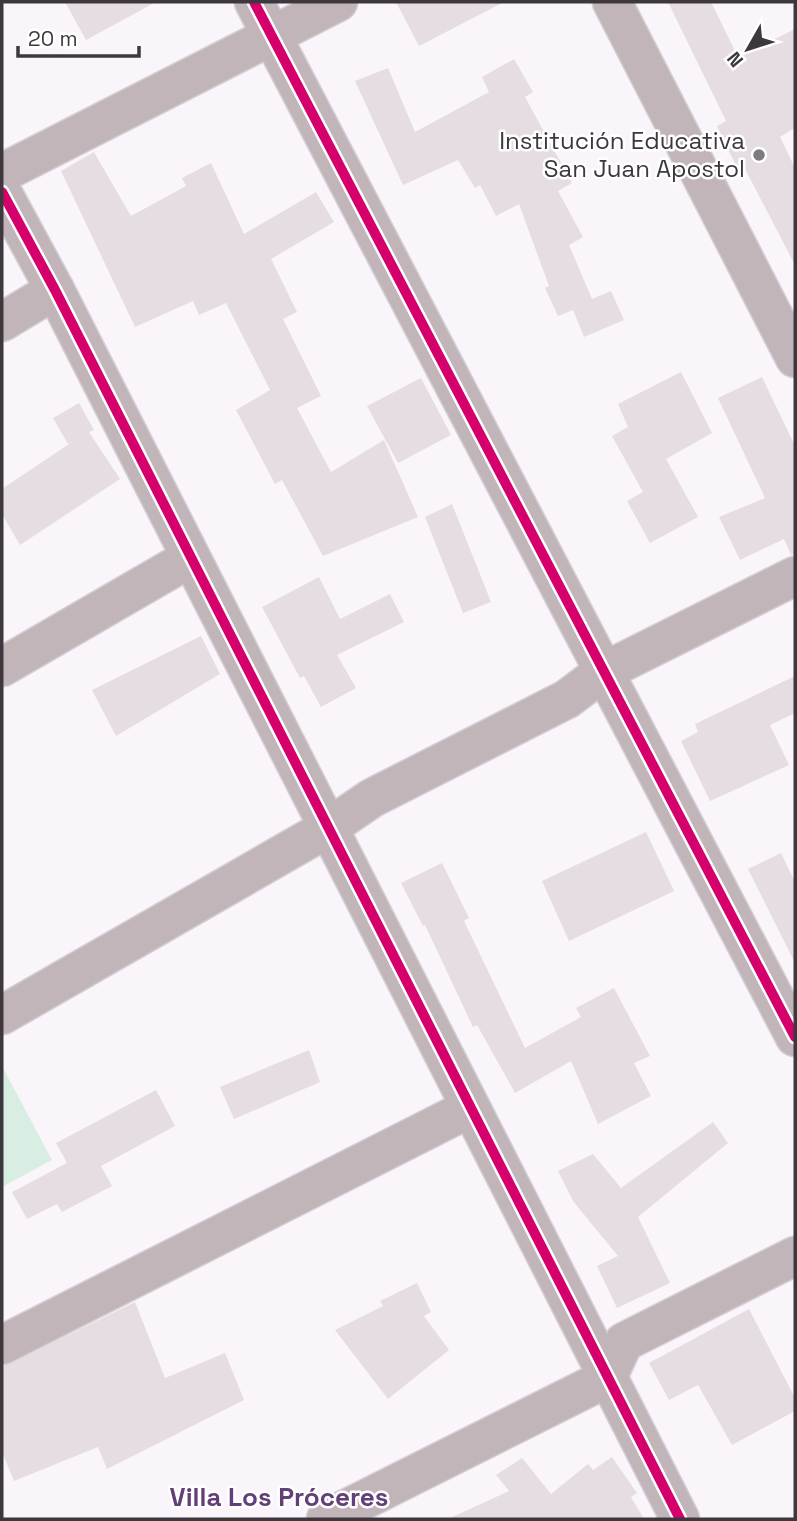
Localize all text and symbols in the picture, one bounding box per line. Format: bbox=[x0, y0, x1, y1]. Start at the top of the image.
scale bar bbox=[18, 14, 138, 58]
north arrow bbox=[713, 14, 783, 84]
text: 20 m bbox=[28, 25, 78, 52]
text: N bbox=[721, 47, 749, 72]
place label: Institución Educativa San Juan Apostol bbox=[499, 125, 745, 184]
marker: Institución Educativa San Juan Apostol bbox=[751, 147, 767, 163]
district label: Villa Los Próceres bbox=[170, 1480, 388, 1514]

